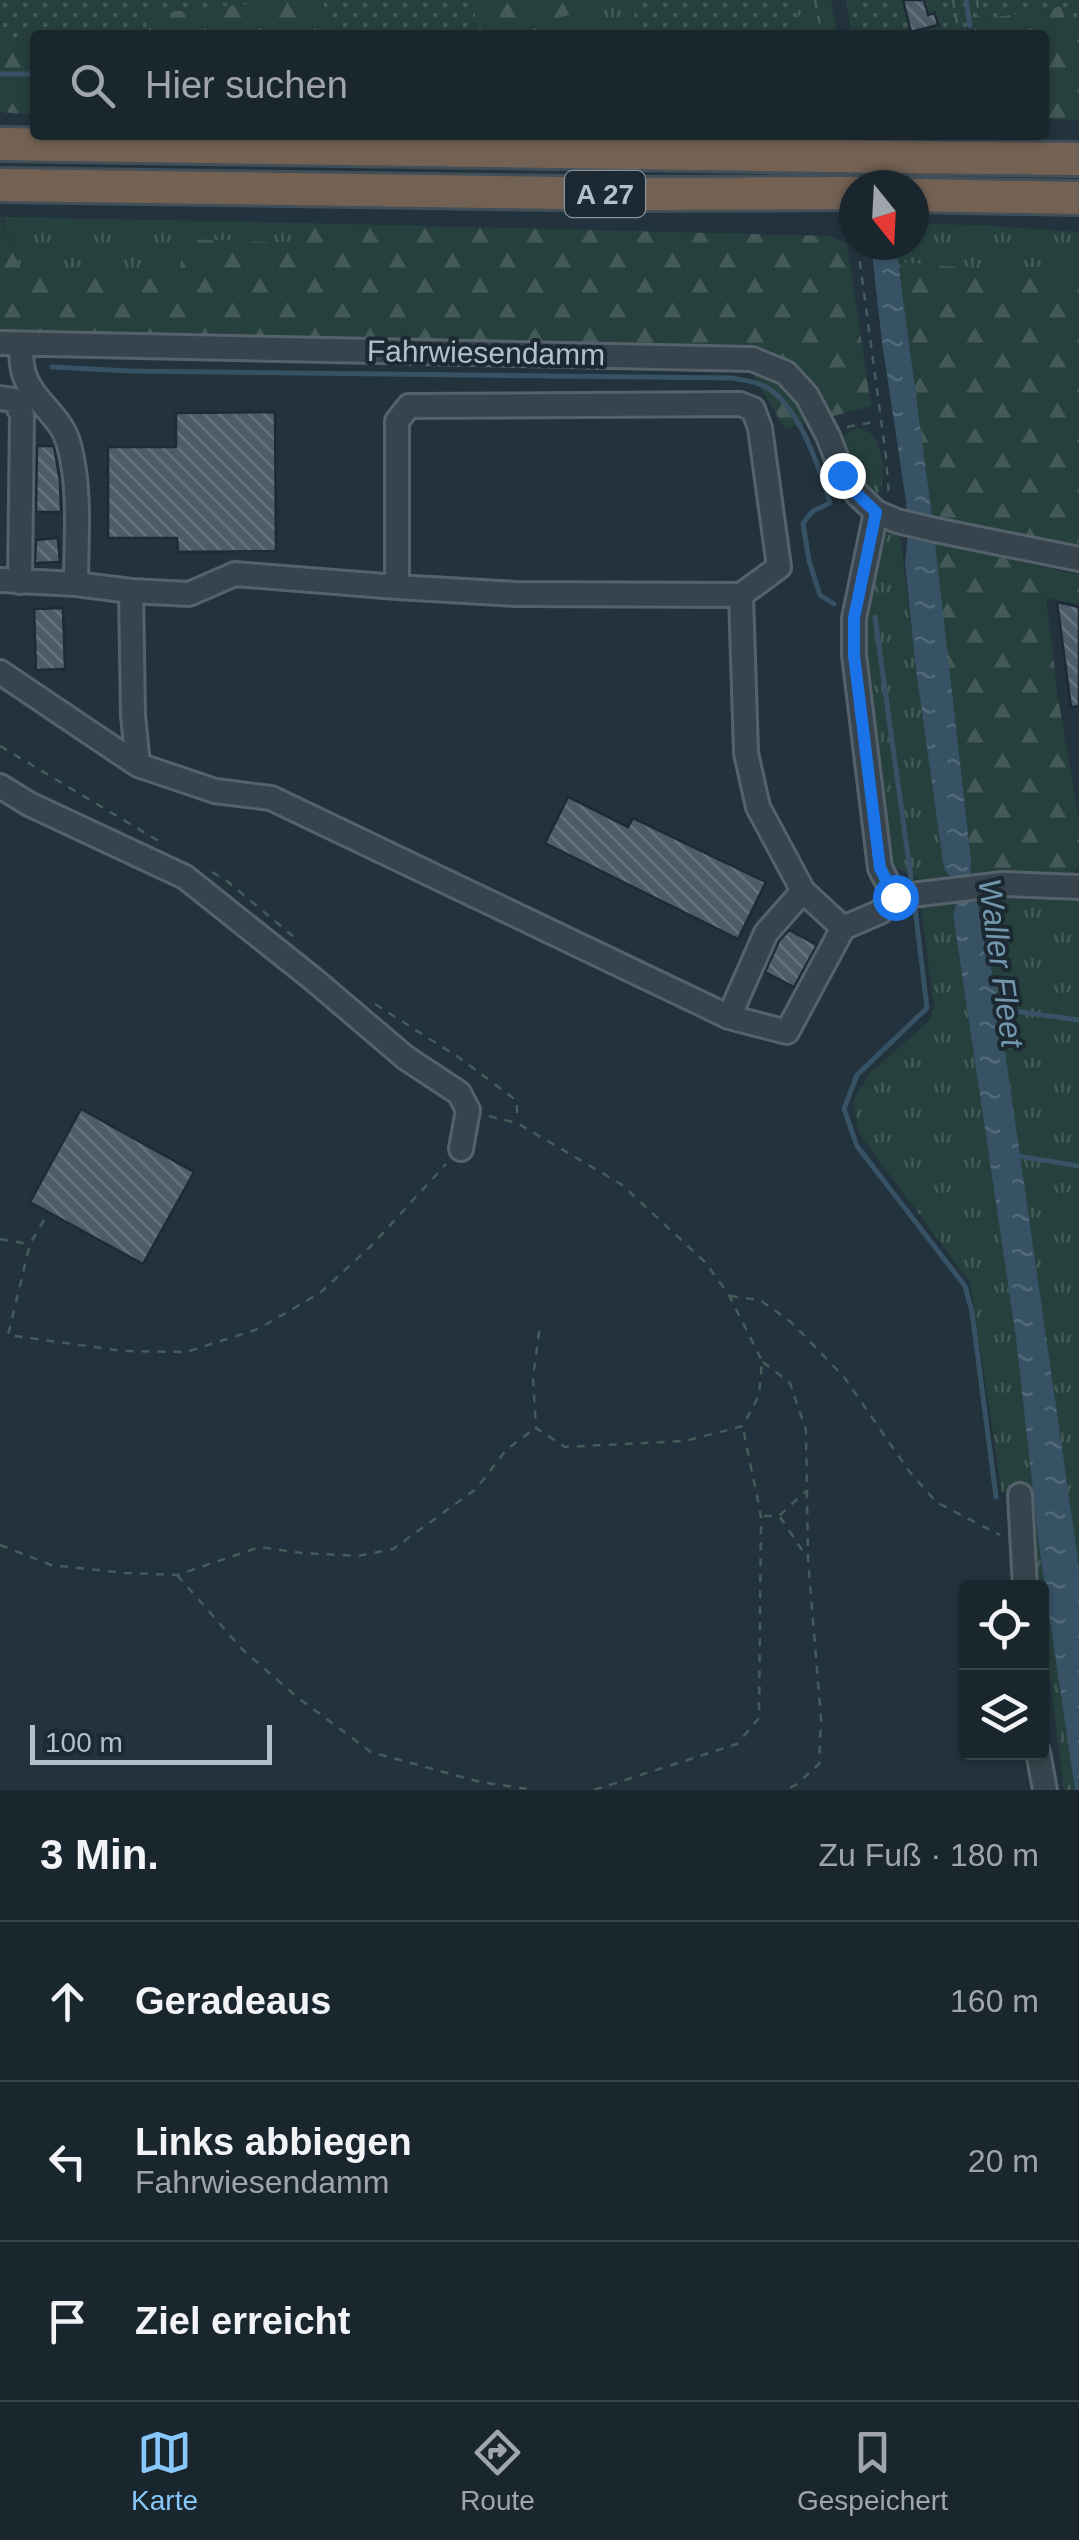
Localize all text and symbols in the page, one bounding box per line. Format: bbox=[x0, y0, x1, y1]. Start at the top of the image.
search box bbox=[30, 30, 1049, 140]
icon: search bbox=[65, 58, 120, 113]
text: Hier suchen bbox=[145, 64, 348, 106]
north arrow bbox=[839, 170, 929, 260]
road number: A 27 bbox=[565, 171, 645, 217]
street label: Fahrwiesendamm bbox=[367, 334, 605, 371]
route end bbox=[820, 453, 866, 499]
route start bbox=[873, 875, 919, 921]
water label: Waller Fleet bbox=[971, 876, 1031, 1051]
map controls bbox=[959, 1580, 1049, 1760]
button: locate bbox=[959, 1580, 1049, 1670]
button: layers bbox=[959, 1670, 1049, 1760]
scale bar bbox=[30, 1720, 272, 1764]
text: 100 m bbox=[45, 1727, 123, 1758]
text: 3 Min. bbox=[40, 1831, 159, 1878]
text: Zu Fuß · 180 m bbox=[819, 1837, 1039, 1873]
icon: ahead bbox=[40, 1974, 95, 2029]
text: Geradeaus bbox=[135, 1980, 331, 2022]
text: 160 m bbox=[950, 1983, 1039, 2019]
text: Links abbiegen bbox=[135, 2121, 412, 2163]
icon: left bbox=[40, 2134, 95, 2189]
text: 20 m bbox=[968, 2143, 1039, 2179]
text: Fahrwiesendamm bbox=[135, 2164, 389, 2200]
icon: arrive bbox=[40, 2294, 95, 2349]
text: Ziel erreicht bbox=[135, 2300, 350, 2342]
tab: Karte bbox=[131, 2425, 198, 2517]
tab: Route bbox=[460, 2425, 535, 2517]
tab: Gespeichert bbox=[797, 2425, 948, 2517]

